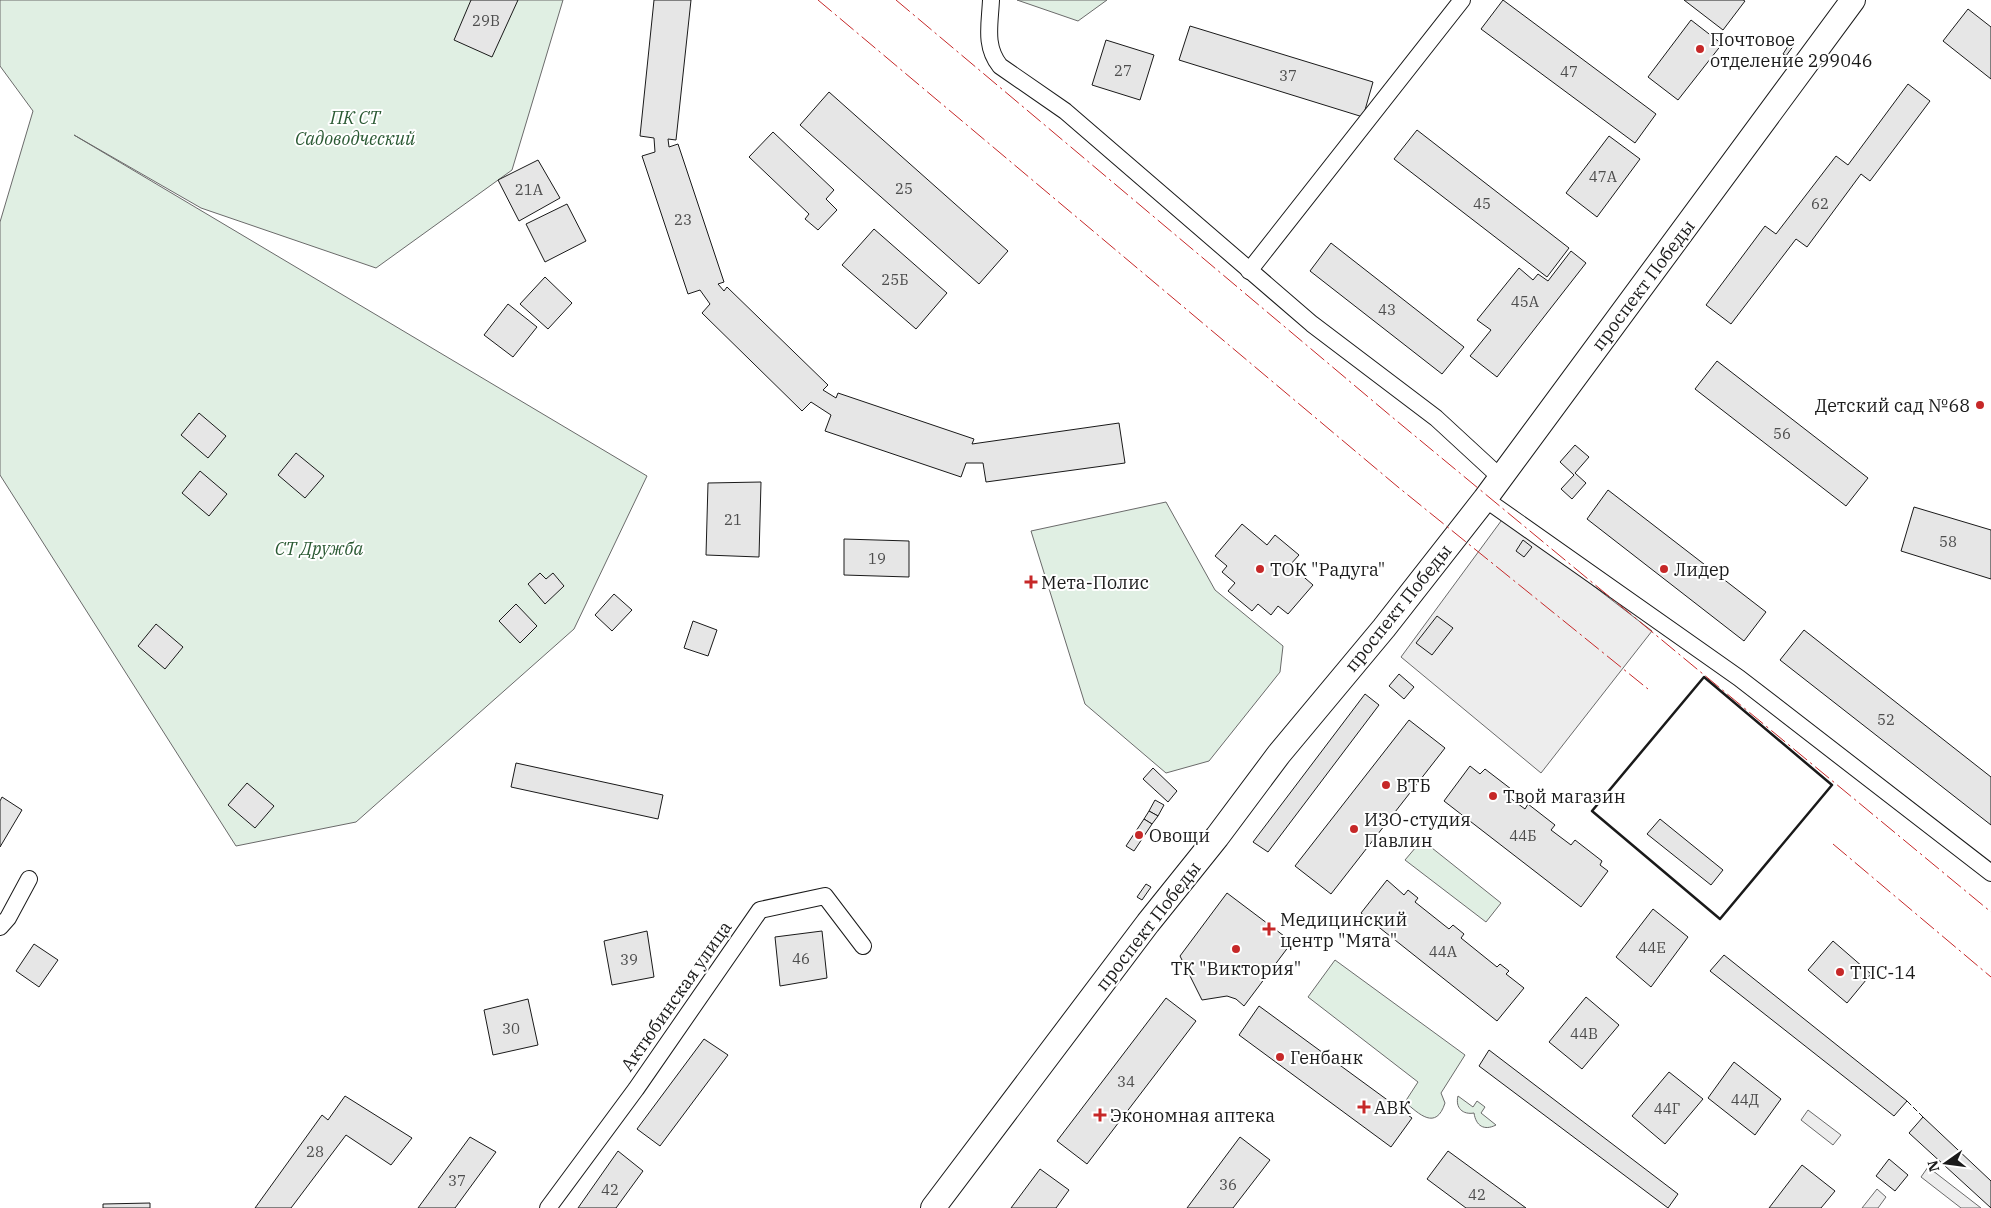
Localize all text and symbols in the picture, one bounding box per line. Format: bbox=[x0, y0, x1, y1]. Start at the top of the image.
house number: 29В bbox=[472, 11, 500, 30]
place label: Почтовое отделение 299046 bbox=[1710, 28, 1873, 72]
marker: Почтовое отделение 299046 bbox=[1694, 43, 1706, 55]
house number: 27 bbox=[1114, 61, 1132, 80]
house number: 47 bbox=[1560, 62, 1578, 81]
house number: 37 bbox=[1279, 66, 1297, 85]
park label: ПК СТ Садоводческий bbox=[295, 106, 416, 150]
house number: 47А bbox=[1589, 167, 1618, 186]
house number: 25 bbox=[895, 179, 913, 198]
house number: 21А bbox=[515, 180, 544, 199]
house number: 45 bbox=[1473, 194, 1491, 213]
house number: 62 bbox=[1811, 194, 1829, 213]
house number: 23 bbox=[674, 210, 692, 229]
street label: проспект Победы bbox=[1586, 215, 1700, 355]
house number: 25Б bbox=[881, 270, 909, 289]
house number: 45А bbox=[1511, 292, 1540, 311]
house number: 43 bbox=[1378, 300, 1396, 319]
place label: Детский сад №68 bbox=[1815, 394, 1970, 417]
marker: Детский сад №68 bbox=[1974, 399, 1986, 411]
house number: 56 bbox=[1773, 424, 1791, 443]
house number: 21 bbox=[724, 510, 742, 529]
house number: 58 bbox=[1939, 532, 1957, 551]
park label: СТ Дружба bbox=[275, 537, 363, 560]
street label: проспект Победы bbox=[1339, 539, 1457, 677]
house number: 19 bbox=[868, 549, 886, 568]
place label: ТОК "Радуга" bbox=[1270, 558, 1385, 581]
place label: Лидер bbox=[1674, 558, 1730, 581]
marker: ТОК "Радуга" bbox=[1254, 563, 1266, 575]
marker: Лидер bbox=[1658, 563, 1670, 575]
place label: Мета-Полис bbox=[1041, 571, 1149, 594]
marker: Мета-Полис bbox=[1025, 576, 1037, 588]
house number: 52 bbox=[1877, 710, 1895, 729]
place label: ВТБ bbox=[1396, 774, 1431, 797]
marker: ВТБ bbox=[1380, 779, 1392, 791]
place label: Твой магазин bbox=[1503, 785, 1626, 808]
marker: Твой магазин bbox=[1487, 790, 1499, 802]
place label: ИЗО-студия Павлин bbox=[1364, 808, 1471, 852]
marker: ИЗО-студия Павлин bbox=[1348, 823, 1360, 835]
place label: Овощи bbox=[1149, 824, 1210, 847]
house number: 44Б bbox=[1509, 826, 1537, 845]
marker: Овощи bbox=[1133, 829, 1145, 841]
street label: проспект Победы bbox=[1090, 857, 1206, 995]
place label: Медицинский центр "Мята" bbox=[1280, 908, 1407, 952]
street label: Актюбинская улица bbox=[616, 916, 737, 1076]
marker: Медицинский центр "Мята" bbox=[1262, 922, 1276, 936]
house number: 44Е bbox=[1638, 938, 1666, 957]
house number: 44А bbox=[1429, 942, 1458, 961]
marker: ТК "Виктория" bbox=[1230, 943, 1242, 955]
house number: 46 bbox=[792, 949, 810, 968]
house number: 39 bbox=[620, 950, 638, 969]
place label: ТК "Виктория" bbox=[1171, 957, 1301, 980]
place label: ТПС-14 bbox=[1850, 961, 1916, 984]
marker: ТПС-14 bbox=[1834, 966, 1846, 978]
house number: 30 bbox=[502, 1019, 520, 1038]
house number: 44В bbox=[1570, 1024, 1598, 1043]
place label: Генбанк bbox=[1290, 1046, 1363, 1069]
marker: Генбанк bbox=[1274, 1051, 1286, 1063]
house number: 34 bbox=[1117, 1072, 1135, 1091]
house number: 44Д bbox=[1731, 1090, 1759, 1109]
place label: АВК bbox=[1374, 1096, 1411, 1119]
house number: 44Г bbox=[1654, 1099, 1680, 1118]
marker: АВК bbox=[1358, 1101, 1370, 1113]
place label: Экономная аптека bbox=[1110, 1104, 1275, 1127]
marker: Экономная аптека bbox=[1094, 1109, 1106, 1121]
north arrow bbox=[1921, 1138, 1971, 1188]
house number: 28 bbox=[306, 1142, 324, 1161]
text: N bbox=[1923, 1159, 1943, 1174]
house number: 37 bbox=[448, 1171, 466, 1190]
house number: 36 bbox=[1219, 1175, 1237, 1194]
house number: 42 bbox=[601, 1180, 619, 1199]
house number: 42 bbox=[1468, 1185, 1486, 1204]

